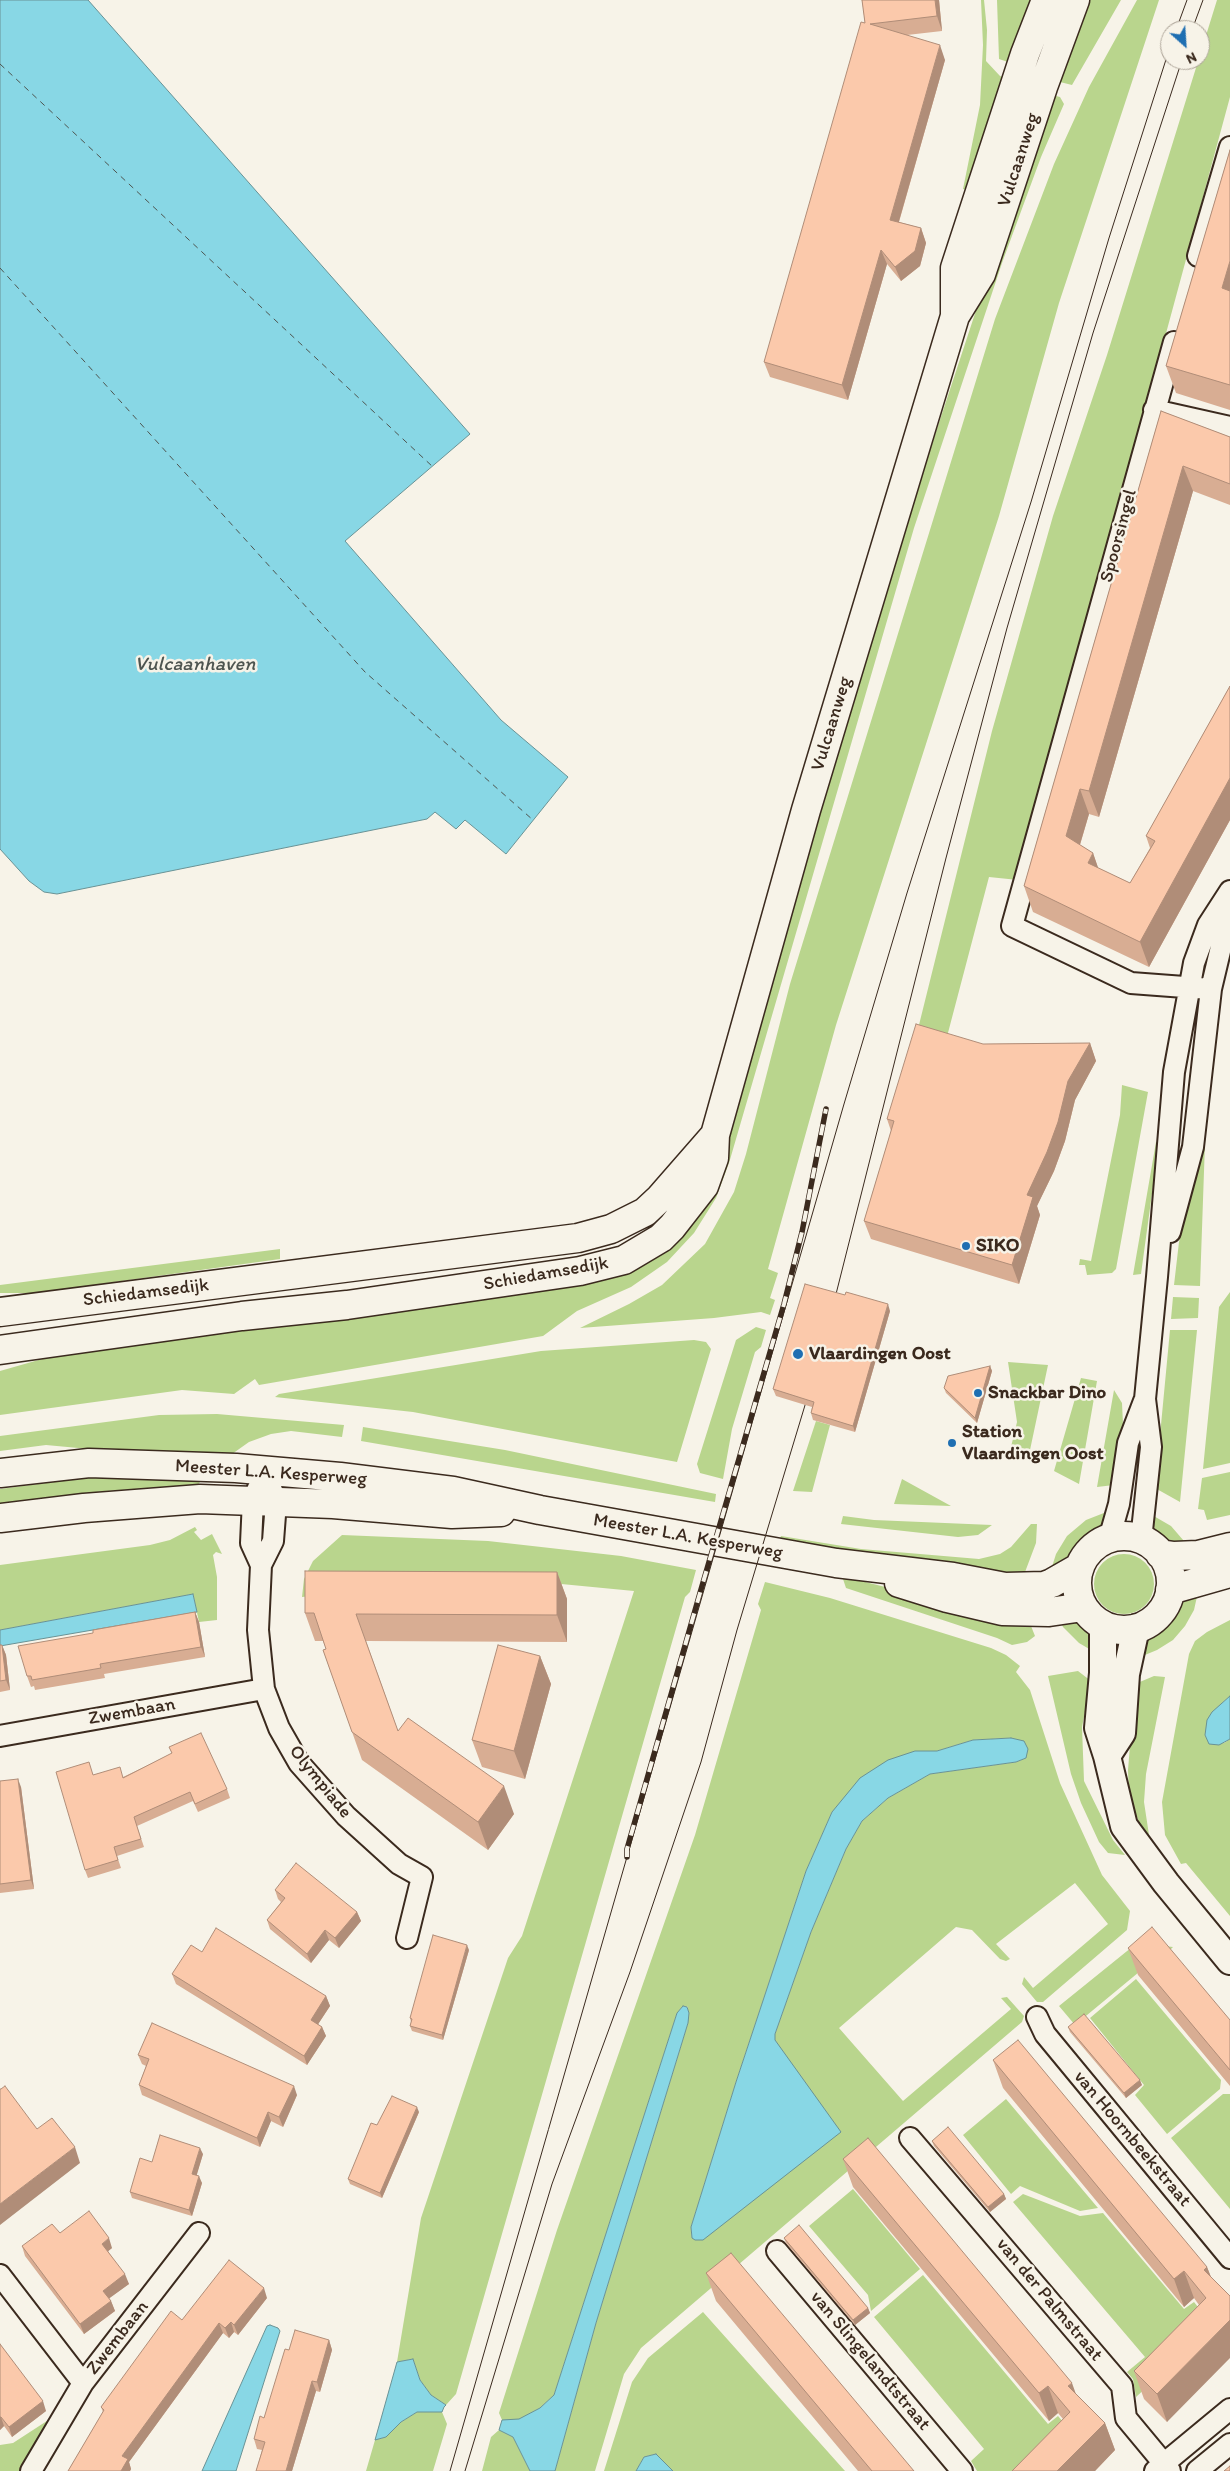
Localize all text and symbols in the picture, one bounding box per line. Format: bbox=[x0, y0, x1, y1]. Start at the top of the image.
north arrow bbox=[1160, 20, 1210, 70]
text: N bbox=[1183, 48, 1199, 68]
street label: Vulcaanweg bbox=[993, 110, 1045, 210]
street label: Spoorsingel bbox=[1096, 487, 1142, 585]
water label: Vulcaanhaven bbox=[135, 653, 255, 677]
street label: Vulcaanweg bbox=[807, 674, 857, 774]
place label: SIKO bbox=[976, 1235, 1019, 1257]
marker: SIKO bbox=[960, 1240, 972, 1252]
street label: Schiedamsedijk bbox=[482, 1252, 610, 1296]
street label: Schiedamsedijk bbox=[82, 1274, 210, 1312]
place label: Vlaardingen Oost bbox=[809, 1343, 951, 1365]
marker: Vlaardingen Oost bbox=[791, 1347, 805, 1361]
place label: Snackbar Dino bbox=[988, 1382, 1106, 1404]
marker: Snackbar Dino bbox=[972, 1387, 984, 1399]
place label: Station Vlaardingen Oost bbox=[962, 1421, 1104, 1465]
marker: Station Vlaardingen Oost bbox=[946, 1437, 958, 1449]
street label: Meester L.A. Kesperweg bbox=[174, 1455, 368, 1491]
street label: Meester L.A. Kesperweg bbox=[591, 1509, 785, 1565]
street label: Zwembaan bbox=[87, 1693, 177, 1731]
street label: Olympiade bbox=[284, 1741, 356, 1823]
street label: van Hoornbeekstraat bbox=[1068, 2066, 1196, 2212]
street label: van der Palmstraat bbox=[991, 2234, 1107, 2366]
street label: van Slingelandtstraat bbox=[805, 2287, 935, 2435]
street label: Zwembaan bbox=[82, 2296, 154, 2380]

